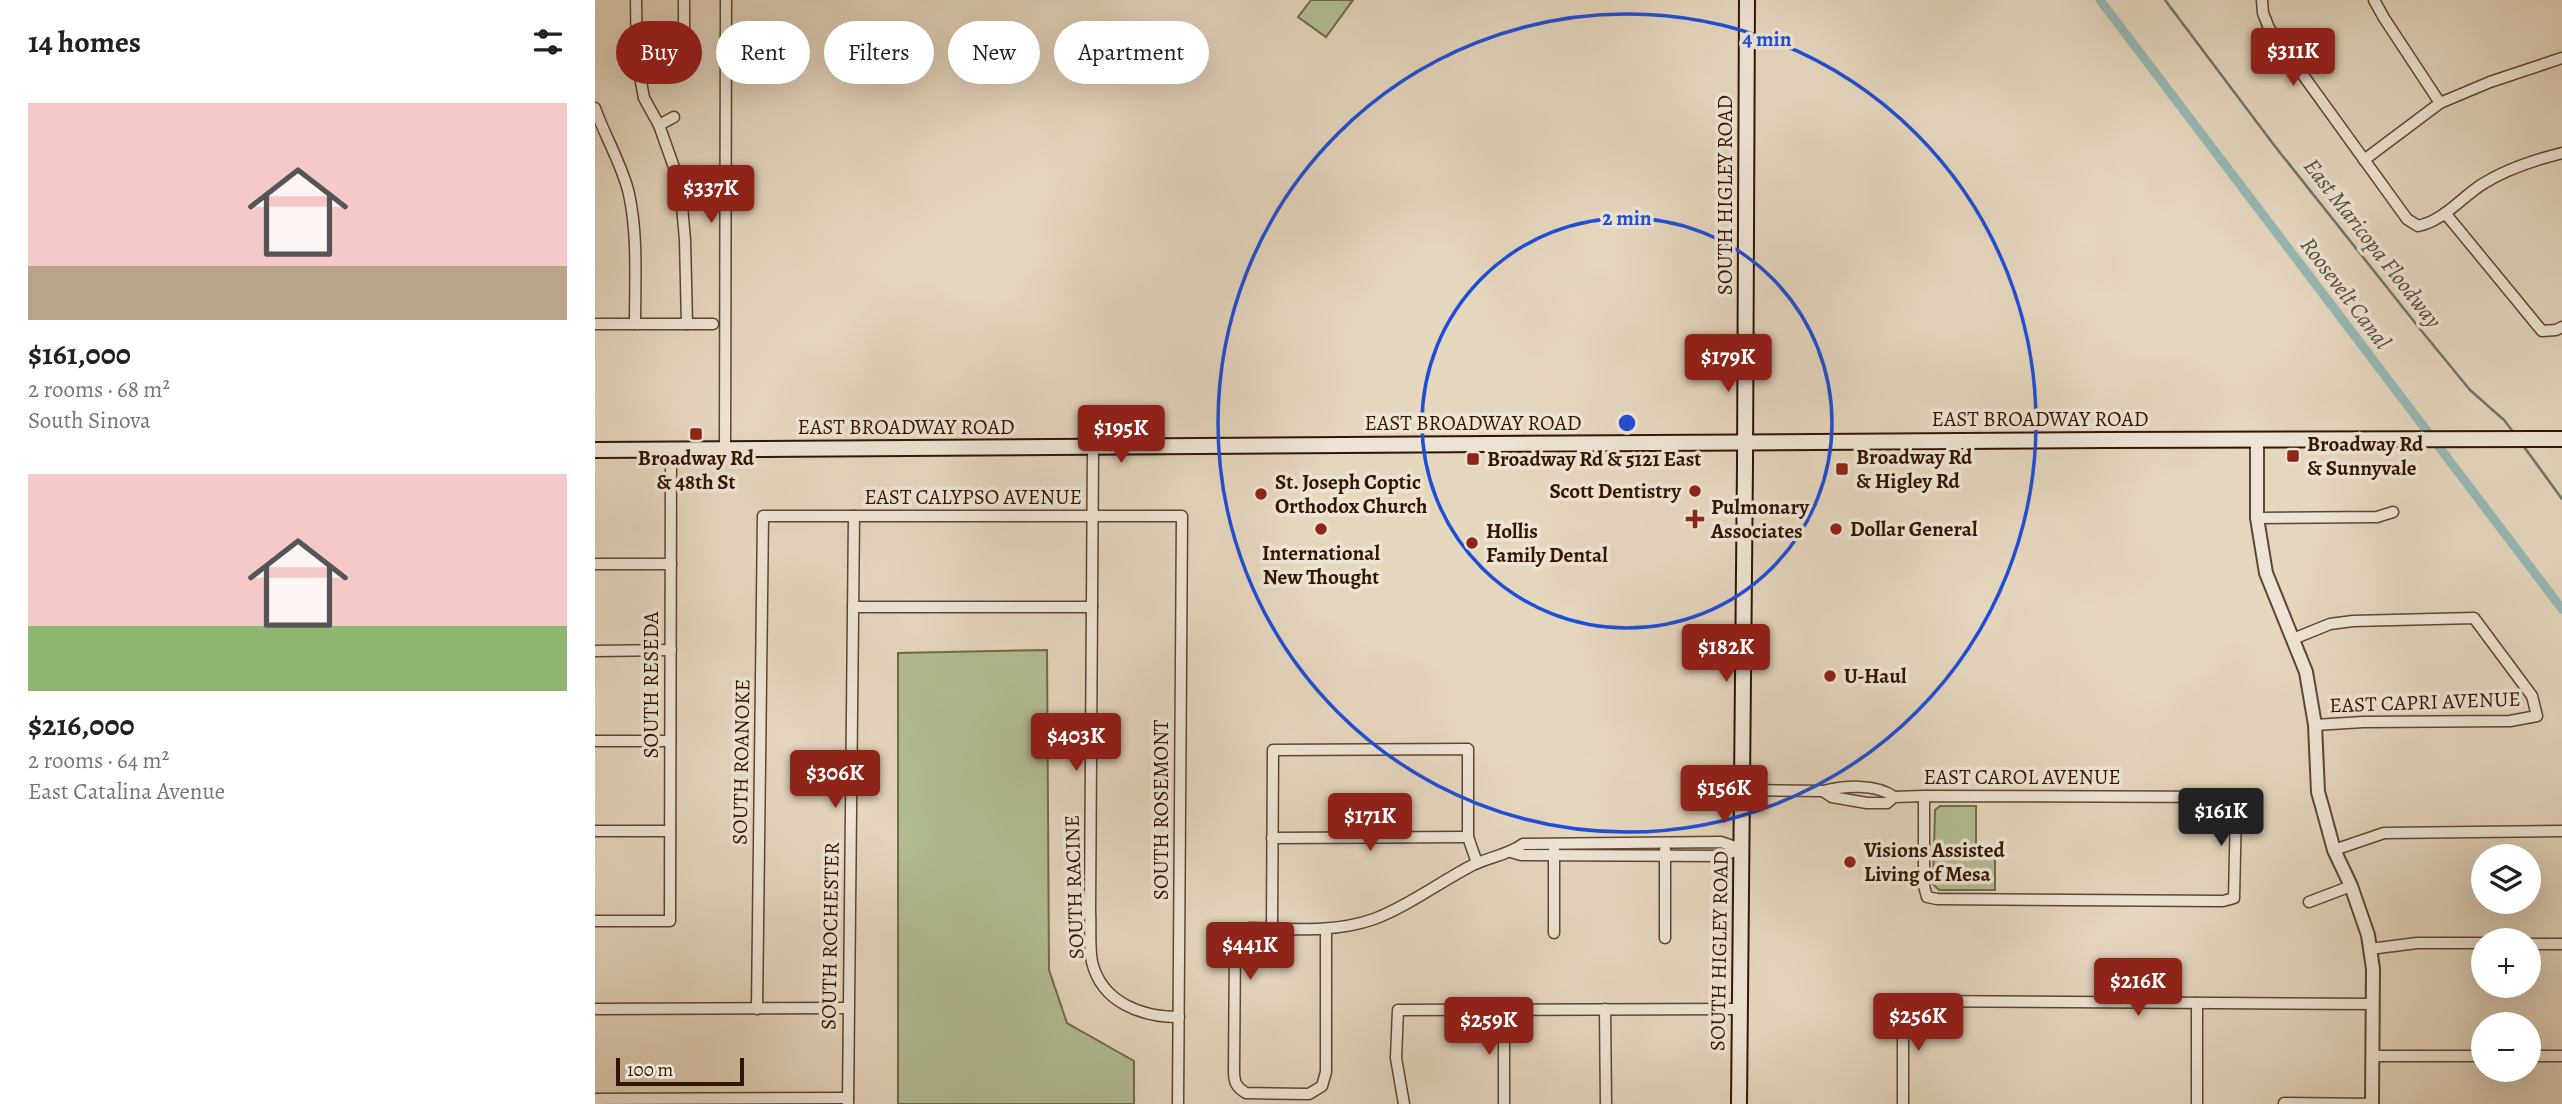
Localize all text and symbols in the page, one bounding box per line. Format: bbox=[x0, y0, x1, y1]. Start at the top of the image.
chip: Buy bbox=[616, 21, 702, 84]
chip: Rent bbox=[716, 21, 810, 84]
chip: Filters bbox=[824, 21, 934, 84]
chip: New bbox=[948, 21, 1040, 84]
chip: Apartment bbox=[1054, 21, 1209, 84]
text: 14 homes bbox=[28, 22, 141, 62]
icon: filters bbox=[529, 23, 567, 61]
text: 4 min bbox=[1742, 25, 1792, 53]
pin: $311K bbox=[2244, 28, 2342, 88]
text: $311K bbox=[2267, 35, 2319, 66]
street label: SOUTH HIGLEY ROAD bbox=[1711, 95, 1739, 295]
icon: home bbox=[235, 149, 361, 275]
water label: East Maricopa Floodway bbox=[2296, 152, 2449, 335]
pin: $337K bbox=[662, 166, 760, 225]
text: $337K bbox=[683, 172, 739, 203]
text: 2 min bbox=[1602, 204, 1652, 232]
water label: Roosevelt Canal bbox=[2293, 231, 2398, 356]
text: $161,000 bbox=[28, 334, 131, 374]
pin: $179K bbox=[1679, 334, 1777, 394]
text: $179K bbox=[1701, 341, 1755, 372]
text: 2 rooms · 68 m² bbox=[28, 374, 170, 405]
text: South Sinova bbox=[28, 405, 151, 436]
street label: EAST BROADWAY ROAD bbox=[1932, 405, 2148, 433]
pin: $195K bbox=[1072, 406, 1170, 465]
street label: EAST BROADWAY ROAD bbox=[1365, 409, 1581, 437]
centre of rings bbox=[1615, 411, 1639, 435]
text: $195K bbox=[1094, 412, 1148, 443]
street label: EAST BROADWAY ROAD bbox=[798, 413, 1014, 441]
marker: Broadway Rd & 48th St bbox=[688, 426, 704, 442]
place label: Broadway Rd & Sunnyvale bbox=[2307, 430, 2424, 482]
place label: Broadway Rd & Higley Rd bbox=[1856, 443, 1973, 495]
place label: Broadway Rd & 48th St bbox=[638, 444, 755, 496]
place label: Broadway Rd & 5121 East bbox=[1487, 445, 1701, 473]
marker: Broadway Rd & Sunnyvale bbox=[2285, 448, 2301, 464]
marker: Broadway Rd & 5121 East bbox=[1465, 451, 1481, 467]
marker: Broadway Rd & Higley Rd bbox=[1834, 461, 1850, 477]
place label: St. Joseph Coptic Orthodox Church bbox=[1275, 468, 1427, 520]
place label: Scott Dentistry bbox=[1550, 477, 1682, 505]
street label: EAST CALYPSO AVENUE bbox=[864, 483, 1082, 511]
marker: Scott Dentistry bbox=[1687, 483, 1703, 499]
marker: St. Joseph Coptic Orthodox Church bbox=[1253, 486, 1269, 502]
place label: Pulmonary Associates bbox=[1710, 493, 1810, 545]
marker: Pulmonary Associates bbox=[1685, 509, 1705, 529]
place label: Dollar General bbox=[1850, 515, 1978, 543]
place label: Hollis Family Dental bbox=[1486, 517, 1608, 569]
icon: home bbox=[235, 520, 361, 646]
marker: International New Thought bbox=[1313, 521, 1329, 537]
marker: Dollar General bbox=[1828, 521, 1844, 537]
marker: Hollis Family Dental bbox=[1464, 535, 1480, 551]
place label: International New Thought bbox=[1262, 539, 1380, 591]
street label: SOUTH RESEDA bbox=[637, 611, 665, 759]
pin: $182K bbox=[1677, 624, 1775, 684]
text: $182K bbox=[1698, 631, 1754, 662]
place label: U-Haul bbox=[1844, 662, 1907, 690]
marker: U-Haul bbox=[1822, 668, 1838, 684]
street label: SOUTH ROANOKE bbox=[726, 679, 756, 845]
street label: EAST CAPRI AVENUE bbox=[2329, 685, 2521, 719]
text: $216,000 bbox=[28, 705, 135, 745]
pin: $403K bbox=[1027, 714, 1125, 773]
street label: SOUTH ROSEMONT bbox=[1147, 719, 1175, 900]
text: $403K bbox=[1047, 720, 1105, 751]
text: 2 rooms · 64 m² bbox=[28, 745, 169, 776]
pin: $306K bbox=[786, 750, 884, 810]
text: $306K bbox=[806, 757, 864, 788]
street label: EAST CAROL AVENUE bbox=[1923, 763, 2121, 791]
pin: $156K bbox=[1675, 766, 1773, 825]
text: $156K bbox=[1697, 772, 1751, 803]
text: East Catalina Avenue bbox=[28, 776, 225, 807]
pin: $161K bbox=[2172, 788, 2270, 848]
pin: $171K bbox=[1321, 794, 1419, 853]
text: $161K bbox=[2194, 795, 2248, 826]
text: $171K bbox=[1344, 800, 1396, 831]
street label: SOUTH RACINE bbox=[1057, 814, 1091, 960]
place label: Visions Assisted Living of Mesa bbox=[1863, 836, 2005, 888]
street label: SOUTH ROCHESTER bbox=[814, 842, 846, 1030]
map controls bbox=[2471, 844, 2541, 1082]
button: layers bbox=[2471, 844, 2541, 914]
street label: SOUTH HIGLEY ROAD bbox=[1703, 851, 1735, 1051]
marker: Visions Assisted Living of Mesa bbox=[1842, 854, 1858, 870]
pin: $441K bbox=[1201, 922, 1299, 982]
button: + bbox=[2471, 928, 2541, 998]
text: $441K bbox=[1222, 929, 1278, 960]
pin: $216K bbox=[2089, 958, 2187, 1018]
text: $216K bbox=[2110, 965, 2166, 996]
pin: $256K bbox=[1869, 993, 1967, 1053]
pin: $259K bbox=[1440, 998, 1538, 1057]
text: $256K bbox=[1889, 1000, 1947, 1031]
text: $259K bbox=[1460, 1004, 1518, 1035]
button: − bbox=[2471, 1012, 2541, 1082]
scale bar bbox=[616, 1055, 744, 1087]
text: 100 m bbox=[627, 1057, 673, 1083]

